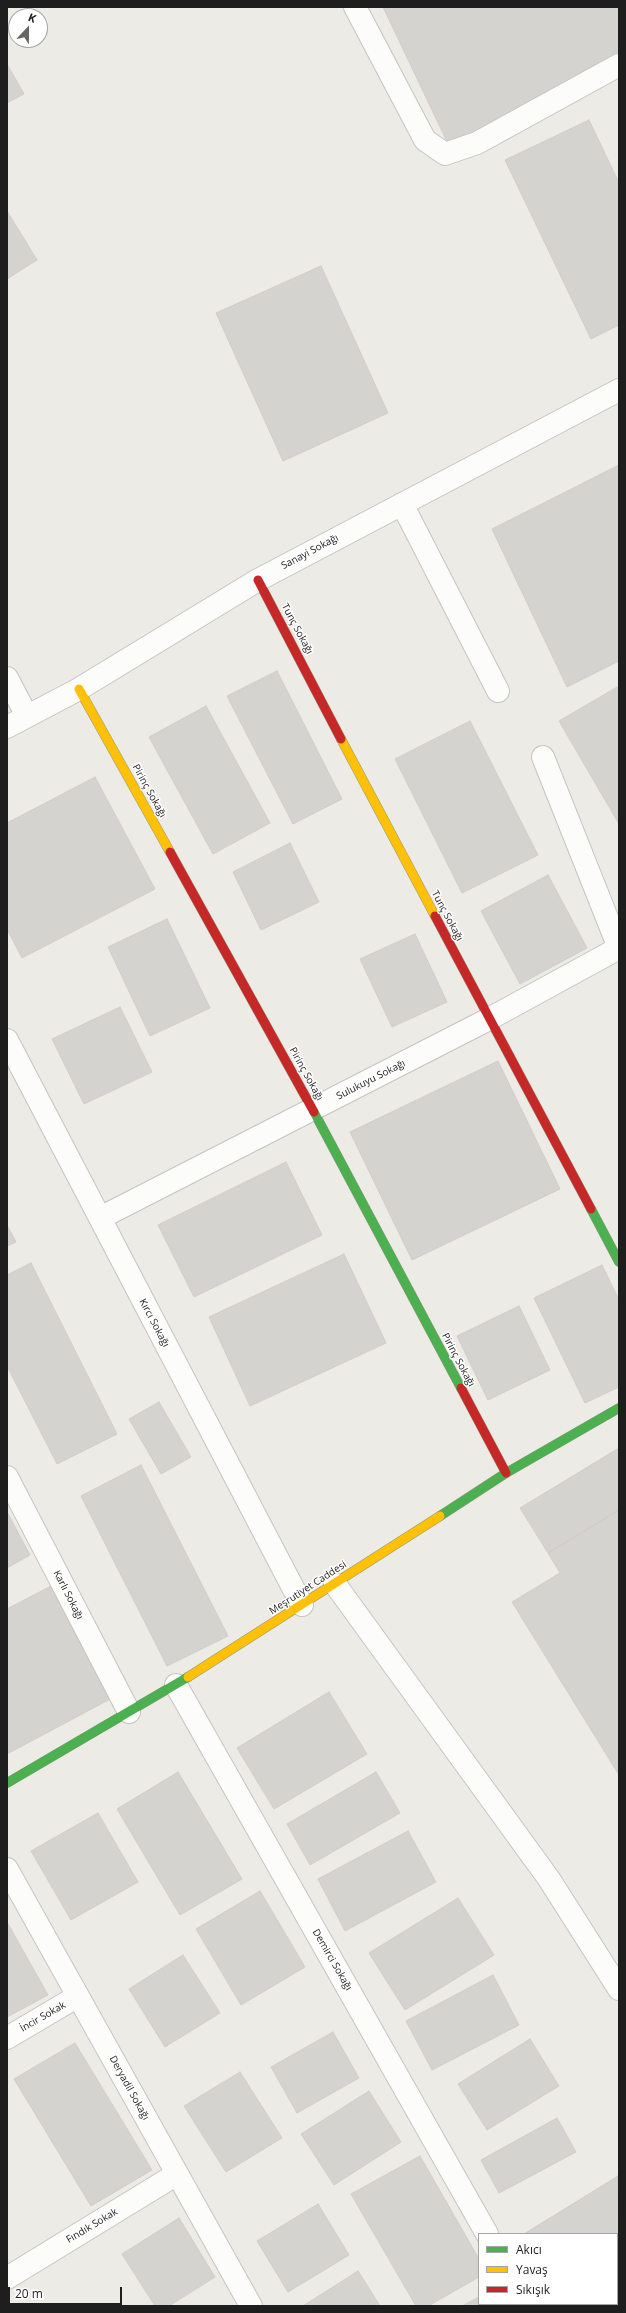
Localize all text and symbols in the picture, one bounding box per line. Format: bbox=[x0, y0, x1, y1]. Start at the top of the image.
north arrow bbox=[8, 8, 48, 48]
text: K bbox=[26, 9, 39, 26]
street label: Sanayi Sokağı bbox=[279, 532, 341, 572]
street label: Tunç Sokağı bbox=[279, 602, 315, 656]
street label: Pirinç Sokağı bbox=[129, 762, 169, 820]
street label: Tunç Sokağı bbox=[429, 889, 465, 943]
street label: Pirinç Sokağı bbox=[286, 1045, 326, 1103]
street label: Sulukuyu Sokağı bbox=[335, 1057, 407, 1103]
street label: Kırcı Sokağı bbox=[136, 1297, 172, 1349]
street label: Pirinç Sokağı bbox=[439, 1331, 477, 1389]
street label: Meşrutiyet Caddesi bbox=[267, 1559, 349, 1617]
street label: Karlı Sokağı bbox=[50, 1568, 86, 1622]
street label: Demirci Sokağı bbox=[310, 1927, 354, 1993]
street label: İncir Sokak bbox=[18, 1999, 68, 2035]
street label: Deryadil Sokağı bbox=[106, 2054, 152, 2122]
street label: Fındık Sokak bbox=[64, 2206, 120, 2246]
legend bbox=[478, 2233, 618, 2305]
text: Akıcı bbox=[516, 2241, 542, 2258]
text: Yavaş bbox=[516, 2261, 548, 2278]
scale bar bbox=[10, 2279, 124, 2305]
text: Sıkışık bbox=[516, 2281, 550, 2298]
text: 20 m bbox=[15, 2285, 43, 2302]

